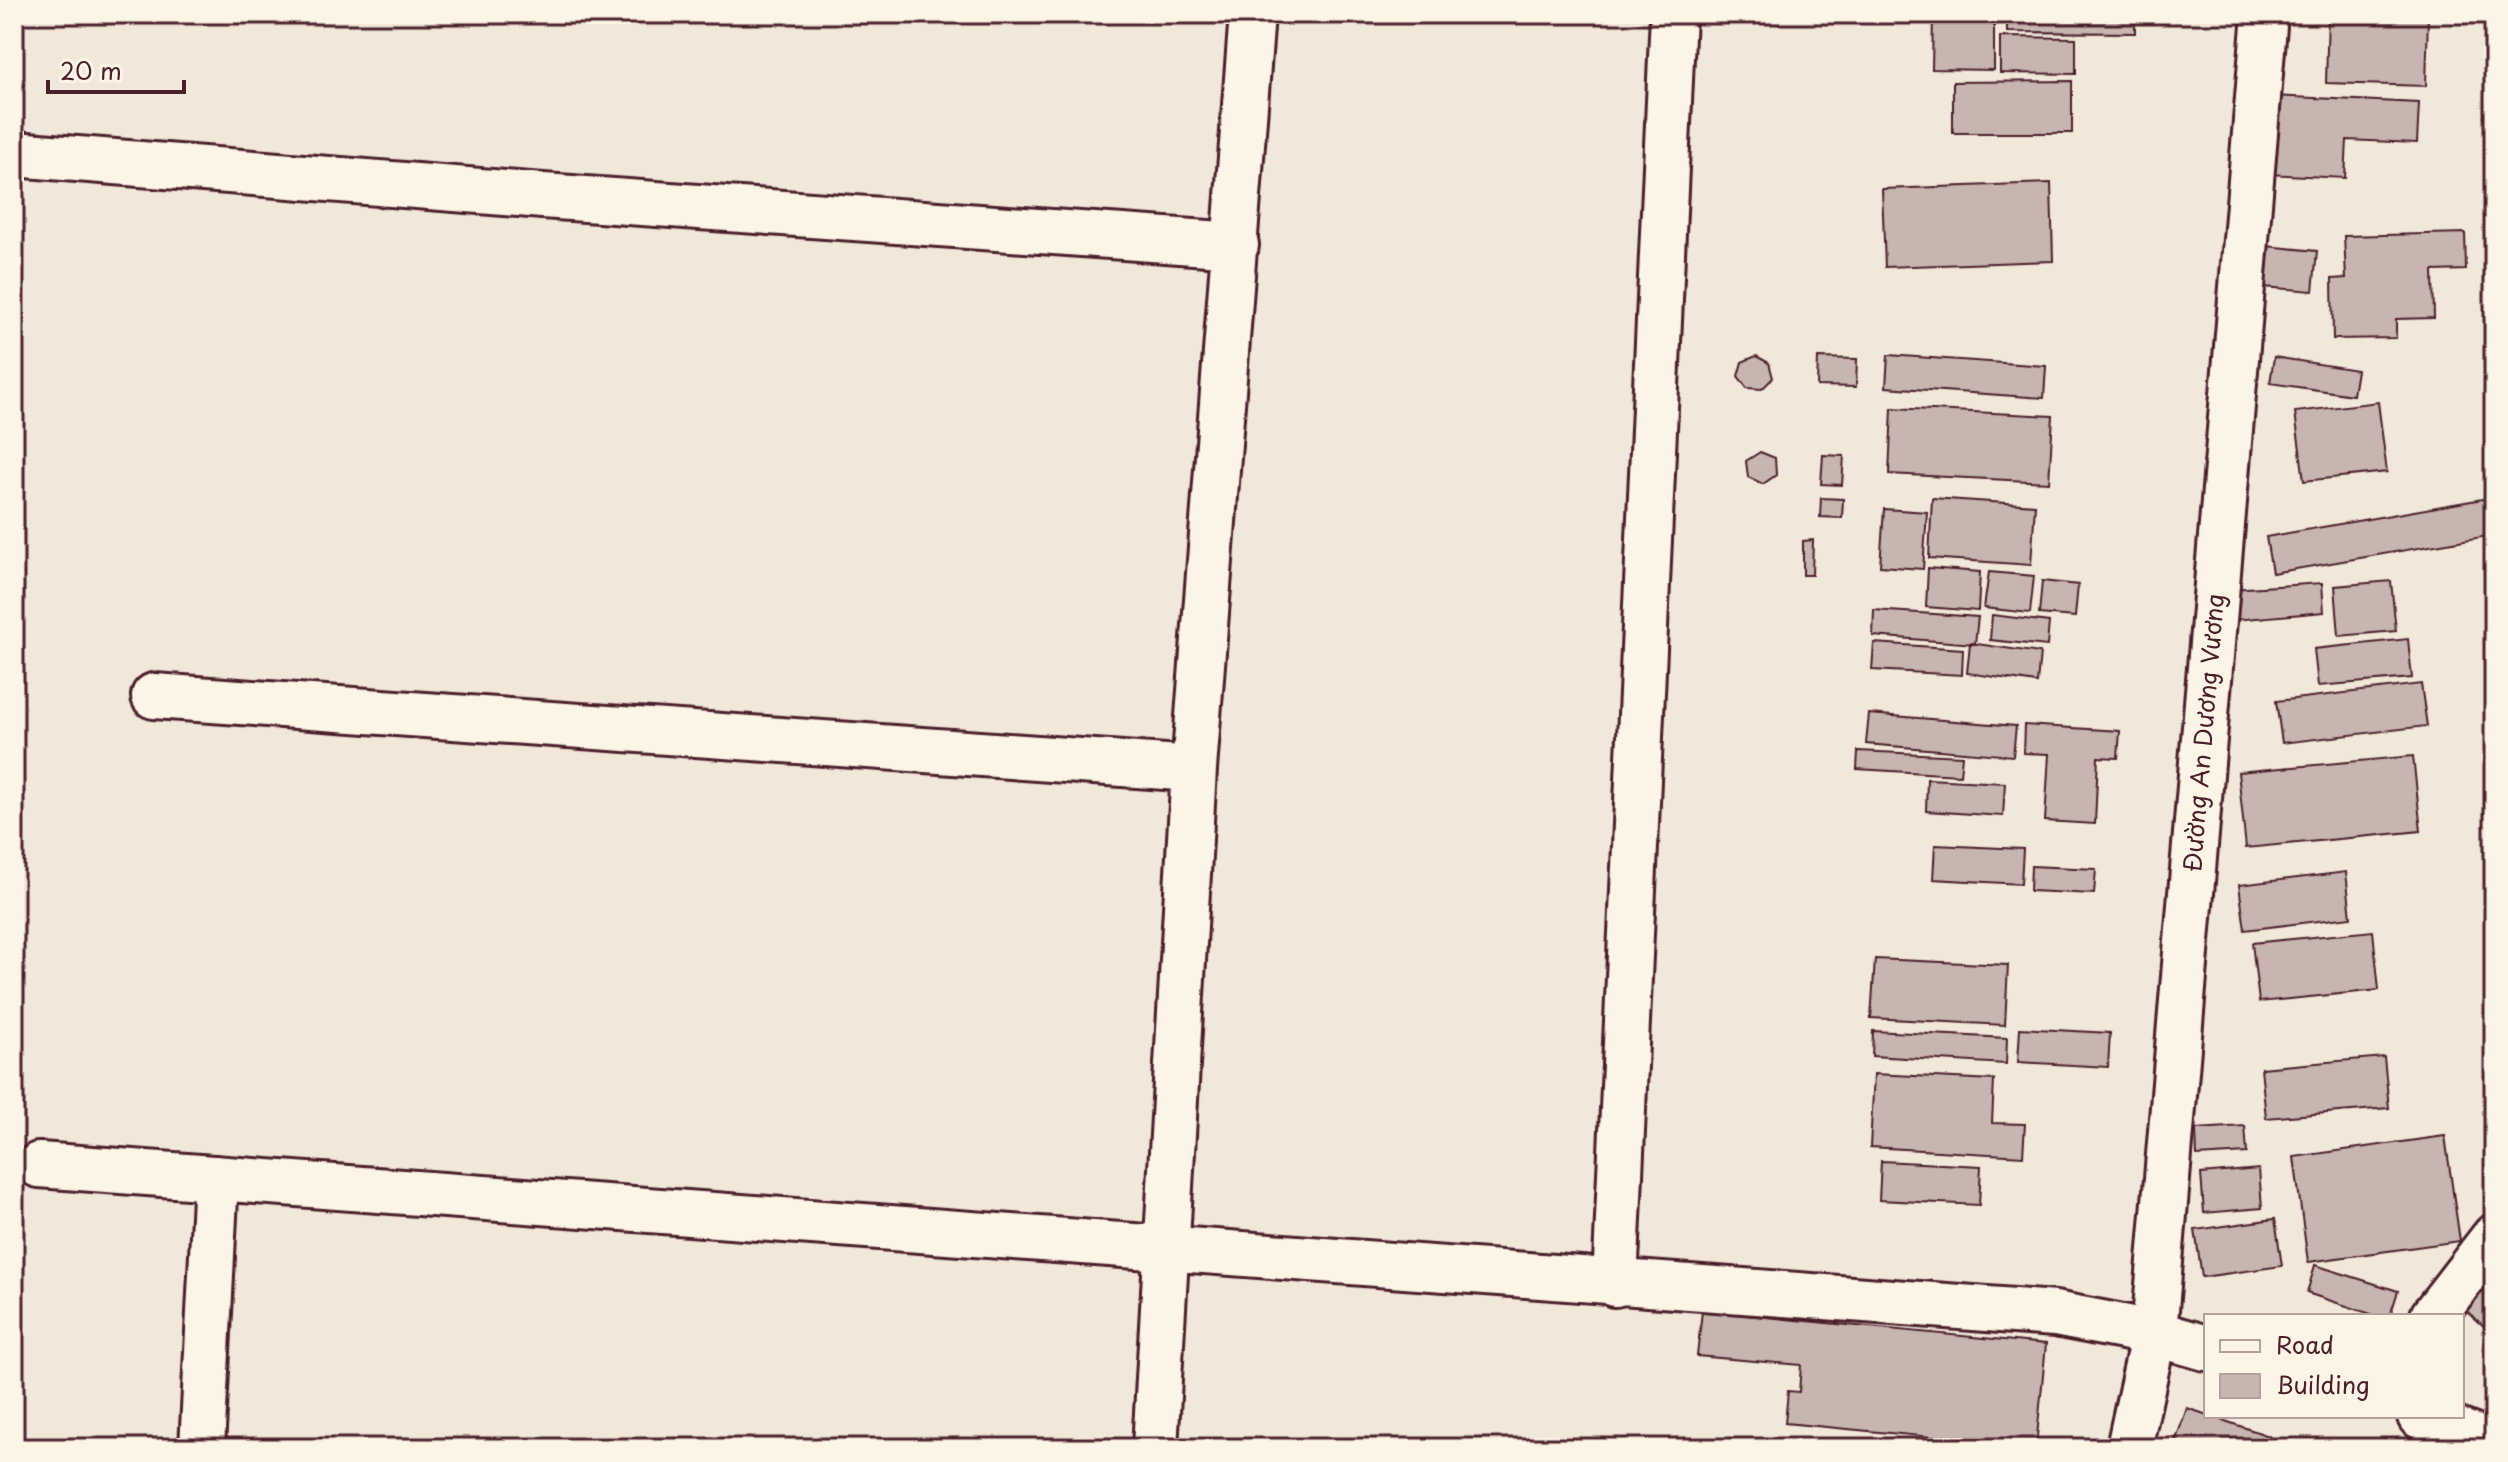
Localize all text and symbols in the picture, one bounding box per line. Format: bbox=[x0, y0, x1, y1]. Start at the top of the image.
scale bar bbox=[48, 44, 184, 94]
text: 20 m bbox=[60, 52, 122, 88]
street label: Đường An Dương Vương bbox=[2173, 592, 2232, 873]
legend bbox=[2204, 1314, 2464, 1418]
text: Road bbox=[2276, 1326, 2334, 1362]
text: Building bbox=[2276, 1366, 2370, 1402]

